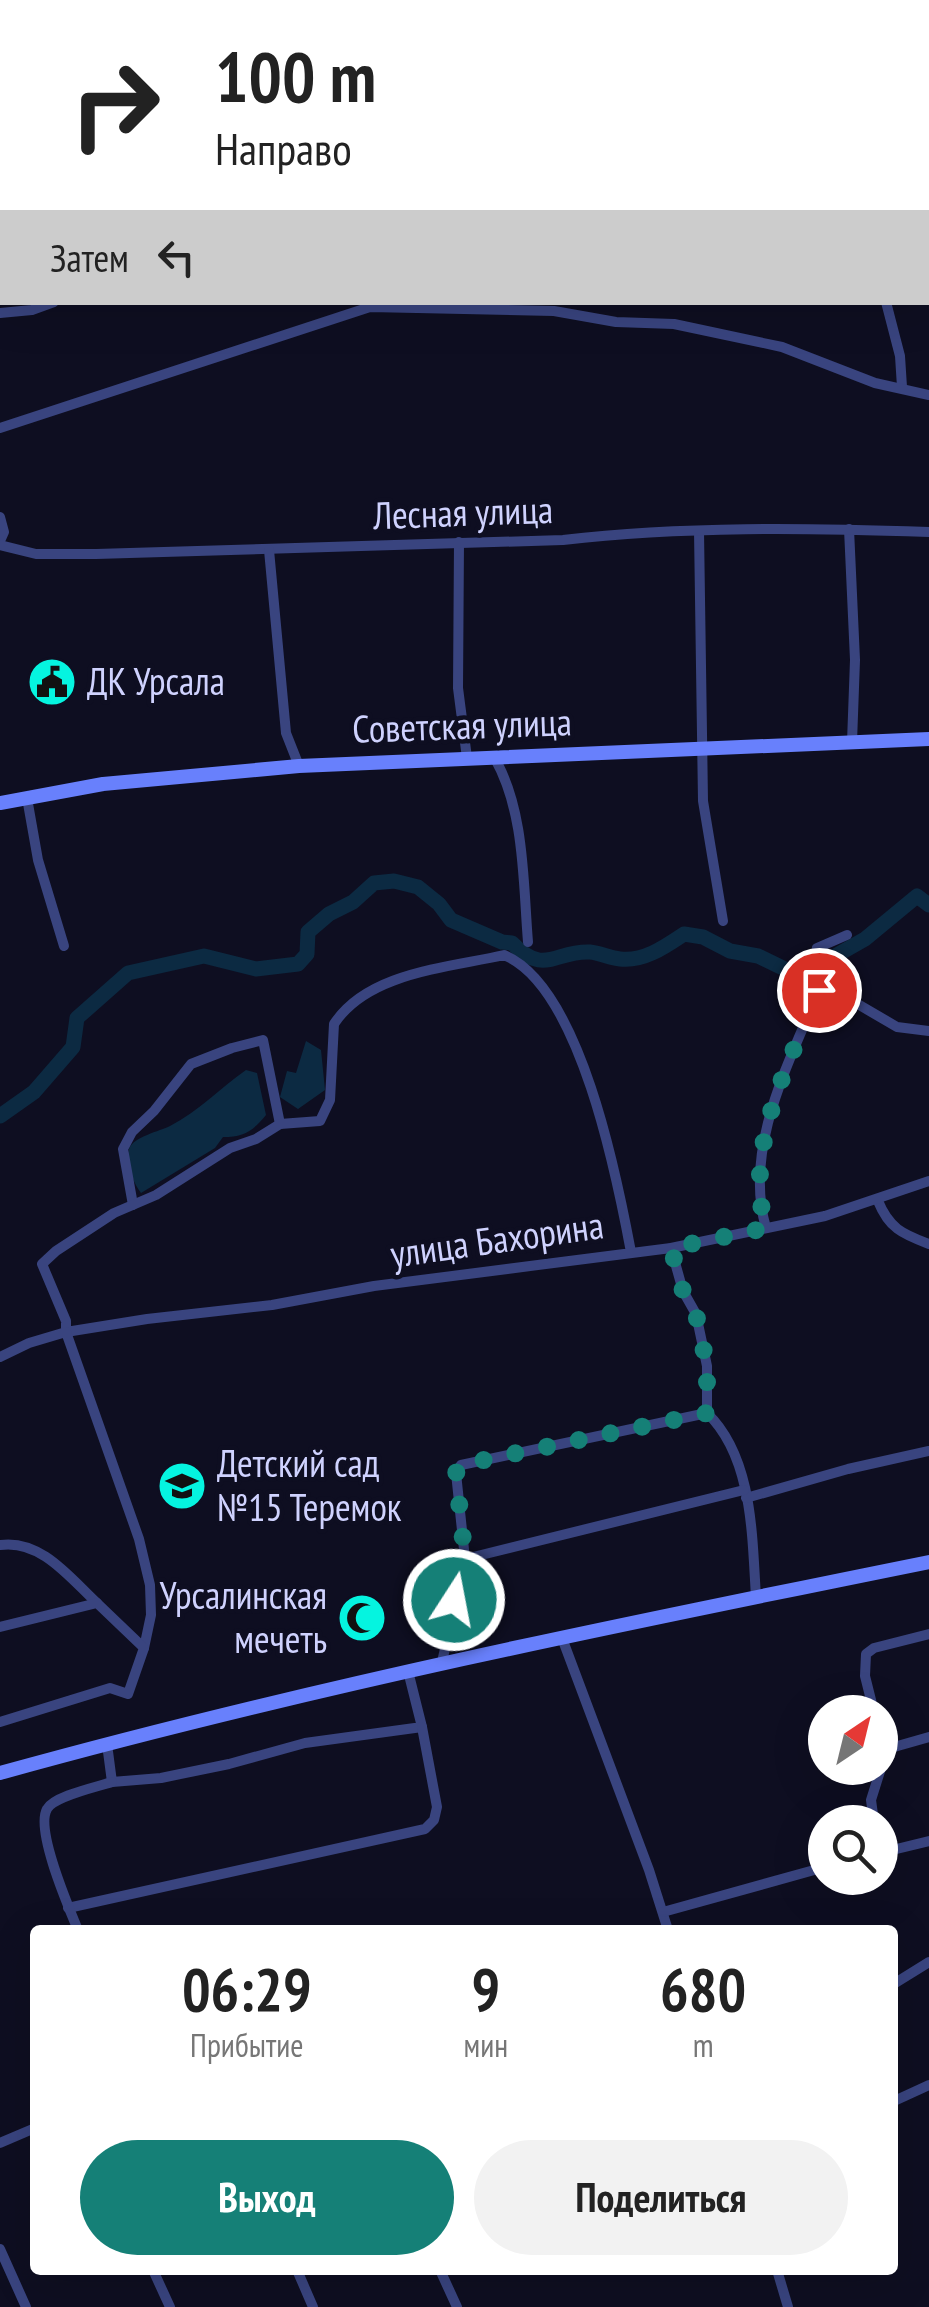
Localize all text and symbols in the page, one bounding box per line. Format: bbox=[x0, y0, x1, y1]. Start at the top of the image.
text: 100 m bbox=[215, 31, 376, 121]
icon: right bbox=[50, 40, 180, 170]
text: Направо bbox=[215, 119, 352, 177]
icon: left bbox=[149, 230, 204, 285]
text: Затем bbox=[50, 233, 129, 282]
street label: Лесная улица bbox=[371, 484, 554, 539]
public building icon: ДК Урсала bbox=[26, 656, 78, 708]
place label: ДК Урсала bbox=[87, 656, 225, 705]
street label: Советская улица bbox=[351, 696, 572, 753]
pin bbox=[777, 948, 862, 1033]
icon: arrive bbox=[792, 963, 847, 1018]
street label: улица Бахорина bbox=[387, 1199, 606, 1278]
place label: Детский сад №15 Теремок bbox=[217, 1438, 402, 1531]
school or university icon: Детский сад №15 Теремок bbox=[156, 1460, 208, 1512]
position arrow bbox=[402, 1548, 506, 1652]
place label: Урсалинская мечеть bbox=[159, 1570, 327, 1663]
mosque icon: Урсалинская мечеть bbox=[336, 1592, 388, 1644]
north arrow bbox=[808, 1695, 898, 1785]
map controls bbox=[808, 1695, 898, 1895]
button: search bbox=[808, 1805, 898, 1895]
text: 06:29 bbox=[182, 1950, 312, 2028]
text: 9 bbox=[472, 1950, 500, 2028]
text: 680 bbox=[660, 1950, 746, 2028]
text: Прибытие bbox=[190, 2024, 303, 2066]
text: мин bbox=[464, 2024, 508, 2066]
text: m bbox=[693, 2024, 713, 2066]
button: Выход bbox=[80, 2140, 454, 2255]
button: Поделиться bbox=[474, 2140, 848, 2255]

